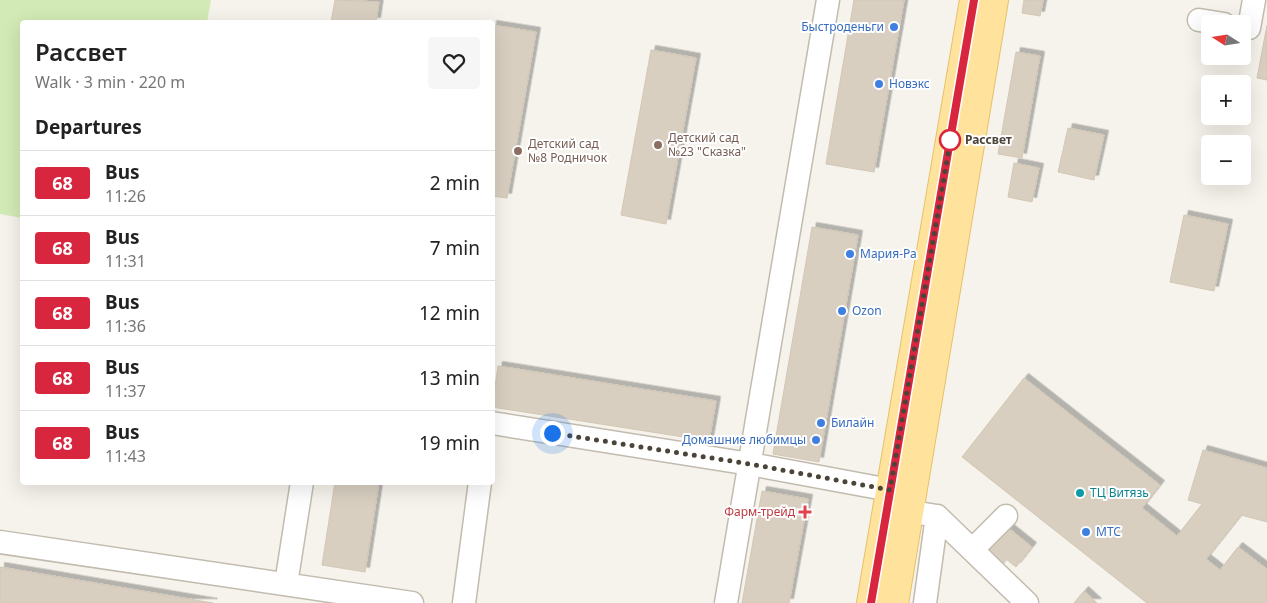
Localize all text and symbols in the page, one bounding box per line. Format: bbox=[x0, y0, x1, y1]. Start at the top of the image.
north arrow bbox=[1201, 15, 1251, 65]
map controls bbox=[1201, 15, 1251, 185]
place label: Быстроденьги bbox=[801, 18, 884, 35]
marker: Быстроденьги bbox=[888, 21, 900, 33]
text: Рассвет bbox=[35, 35, 127, 68]
button: heart bbox=[428, 37, 480, 89]
text: Walk · 3 min · 220 m bbox=[35, 71, 185, 93]
place label: Новэкс bbox=[889, 75, 930, 92]
button: + bbox=[1201, 75, 1251, 125]
marker: Новэкс bbox=[873, 78, 885, 90]
text: Departures bbox=[35, 114, 142, 140]
place label: Детский сад №23 "Сказка" bbox=[668, 129, 746, 160]
marker: Рассвет bbox=[939, 129, 961, 151]
place label: Рассвет bbox=[965, 131, 1012, 148]
place label: Детский сад №8 Родничок bbox=[528, 135, 608, 166]
button: − bbox=[1201, 135, 1251, 185]
marker: Детский сад №23 "Сказка" bbox=[652, 139, 664, 151]
marker: Детский сад №8 Родничок bbox=[512, 145, 524, 157]
text: Bus bbox=[105, 159, 140, 185]
text: 2 min bbox=[430, 170, 480, 196]
text: 68 bbox=[52, 171, 73, 195]
text: 11:26 bbox=[105, 185, 146, 207]
text: Bus bbox=[105, 224, 140, 250]
text: 7 min bbox=[430, 235, 480, 261]
text: 68 bbox=[52, 236, 73, 260]
place label: Мария-Ра bbox=[860, 245, 917, 262]
marker: Мария-Ра bbox=[844, 248, 856, 260]
text: 11:31 bbox=[105, 250, 146, 272]
text: Bus bbox=[105, 289, 140, 315]
text: 12 min bbox=[419, 300, 480, 326]
text: 68 bbox=[52, 301, 73, 325]
place label: Ozon bbox=[852, 302, 882, 319]
marker: Ozon bbox=[836, 305, 848, 317]
text: 11:36 bbox=[105, 315, 146, 337]
text: Bus bbox=[105, 354, 140, 380]
text: 13 min bbox=[419, 365, 480, 391]
text: 68 bbox=[52, 366, 73, 390]
text: 11:37 bbox=[105, 380, 146, 402]
place label: Билайн bbox=[831, 414, 874, 431]
marker: Билайн bbox=[815, 417, 827, 429]
text: Bus bbox=[105, 419, 140, 445]
your location bbox=[540, 421, 565, 446]
text: 19 min bbox=[419, 430, 480, 456]
text: 68 bbox=[52, 431, 73, 455]
place label: Домашние любимцы bbox=[682, 431, 806, 448]
marker: Домашние любимцы bbox=[810, 434, 822, 446]
text: 11:43 bbox=[105, 445, 146, 467]
place label: ТЦ Витязь bbox=[1090, 484, 1149, 501]
marker: ТЦ Витязь bbox=[1074, 487, 1086, 499]
place label: Фарм-трейд bbox=[724, 503, 796, 520]
marker: Фарм-трейд bbox=[799, 506, 811, 518]
place label: МТС bbox=[1096, 523, 1121, 540]
marker: МТС bbox=[1080, 526, 1092, 538]

